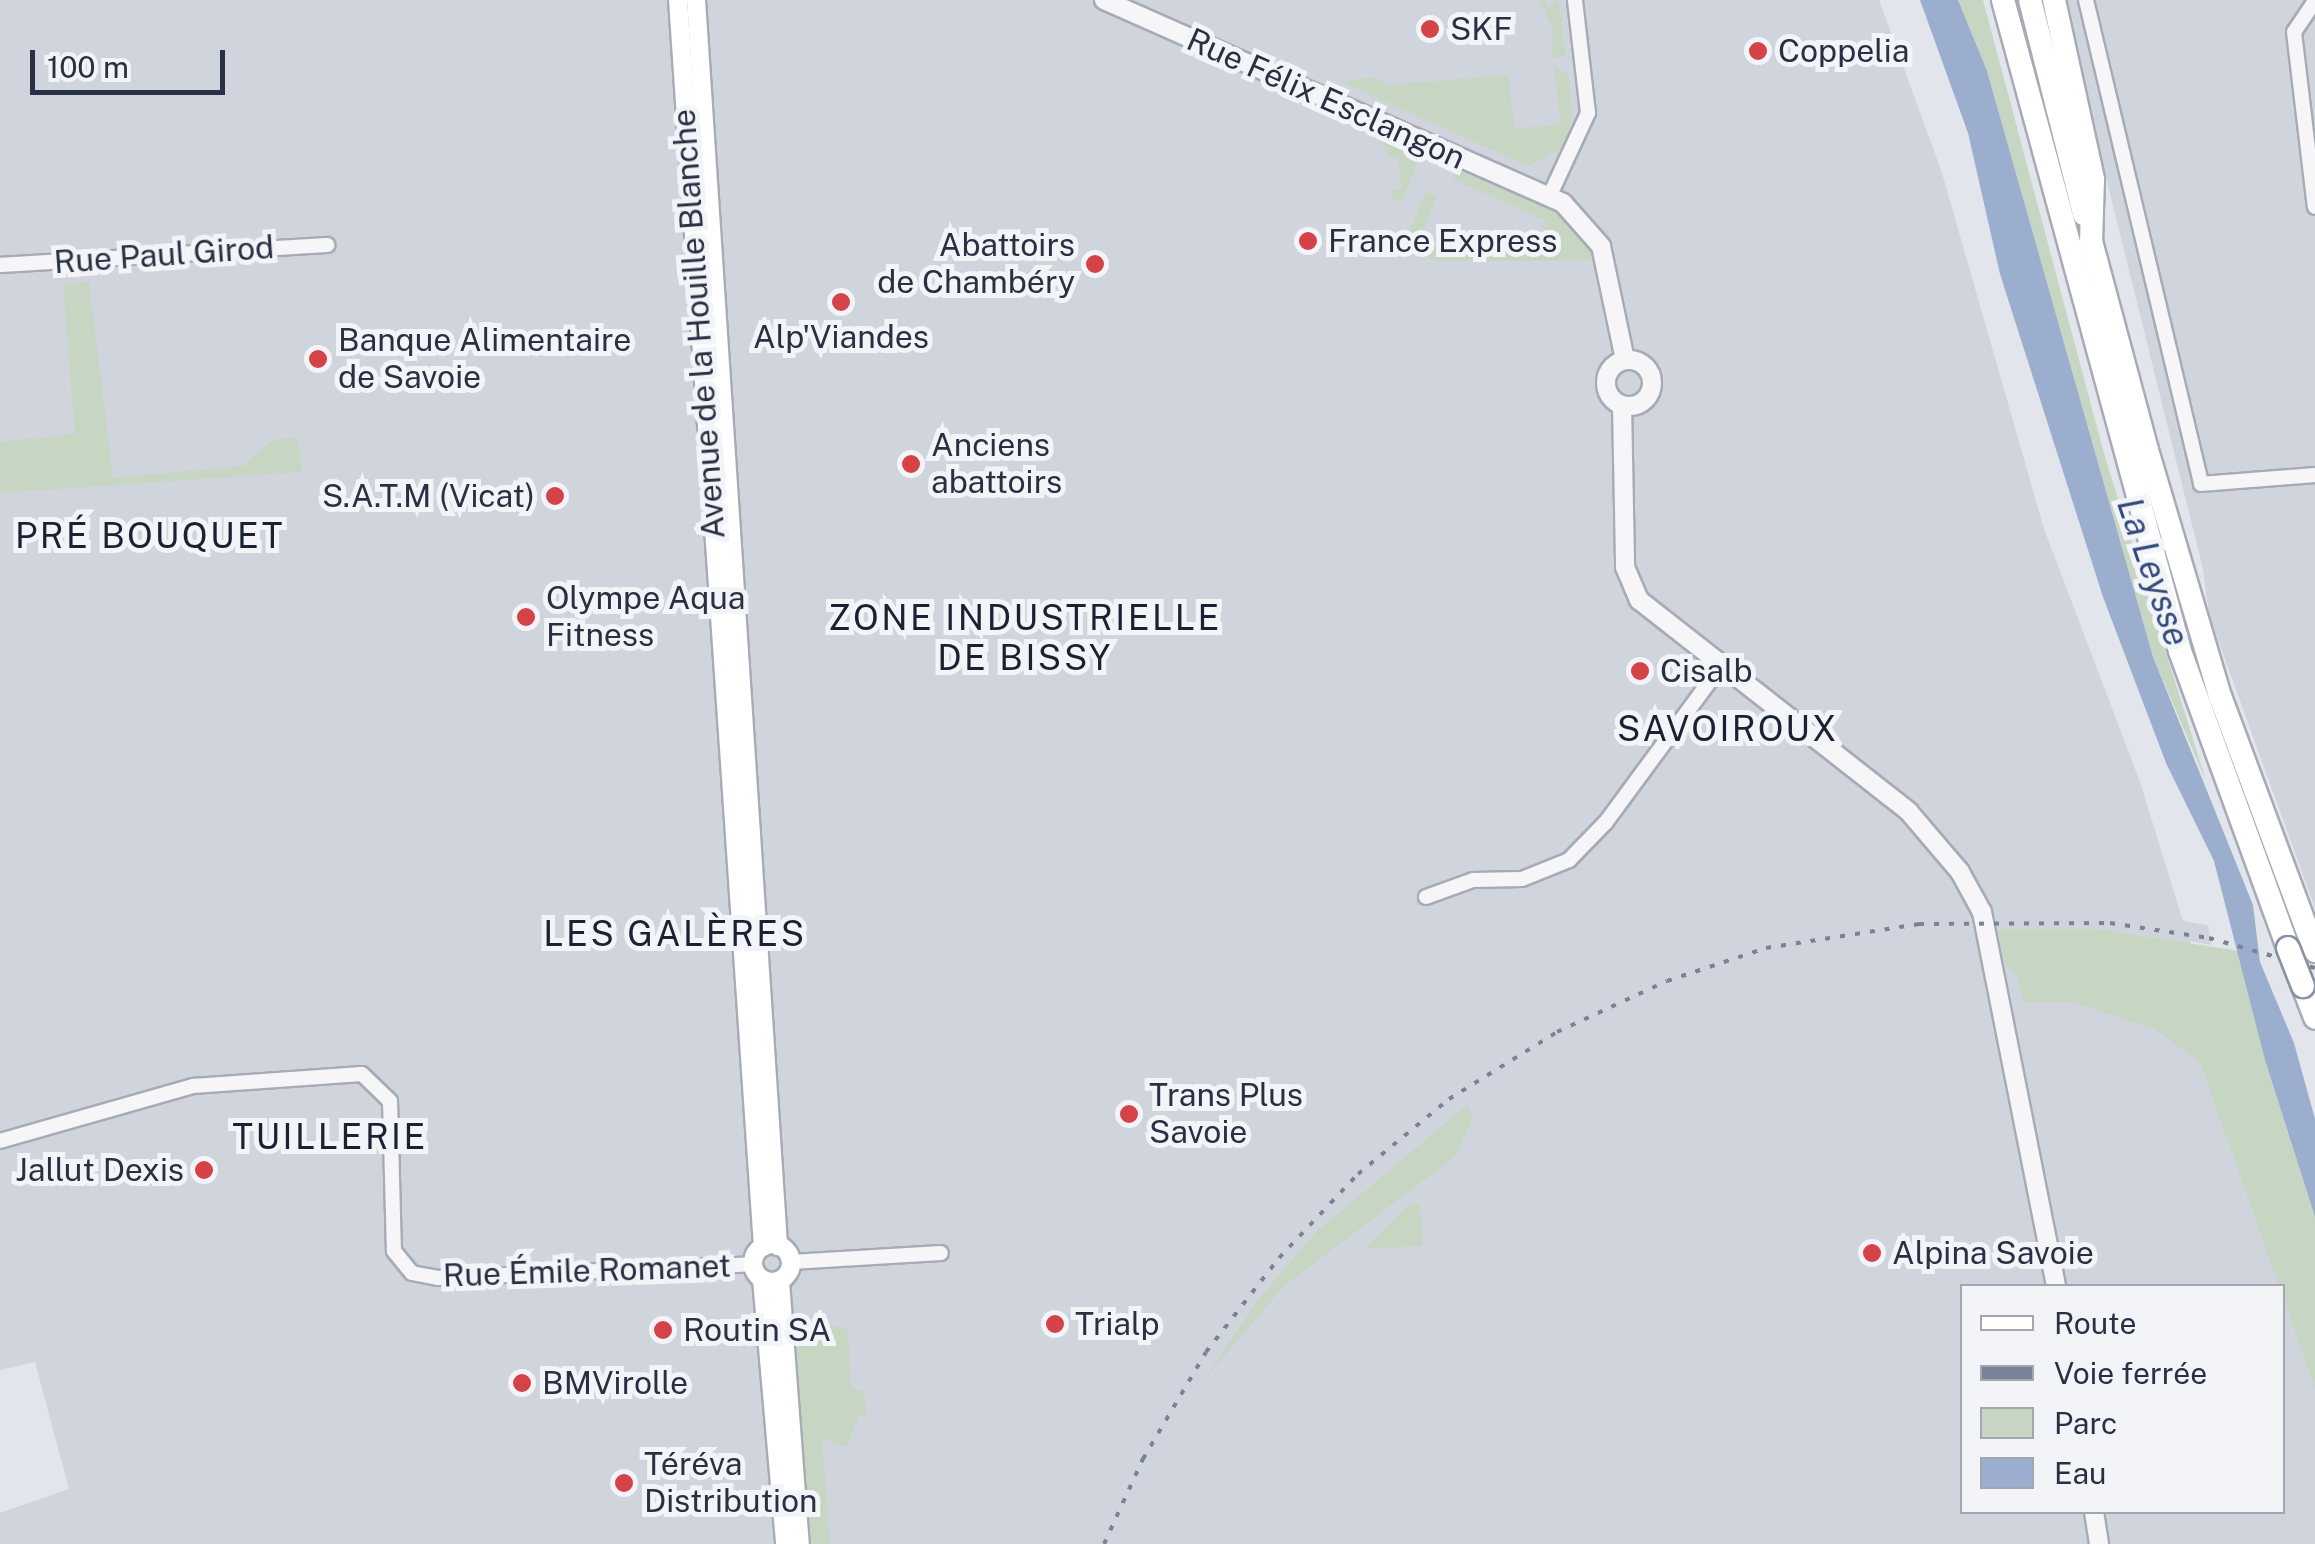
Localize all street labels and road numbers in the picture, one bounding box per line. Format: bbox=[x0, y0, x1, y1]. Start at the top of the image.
street label: Rue Félix Esclangon bbox=[1181, 20, 1471, 178]
street label: Avenue de la Houille Blanche bbox=[665, 107, 733, 541]
street label: Rue Paul Girod bbox=[52, 228, 276, 282]
street label: Rue Émile Romanet bbox=[442, 1247, 732, 1295]

